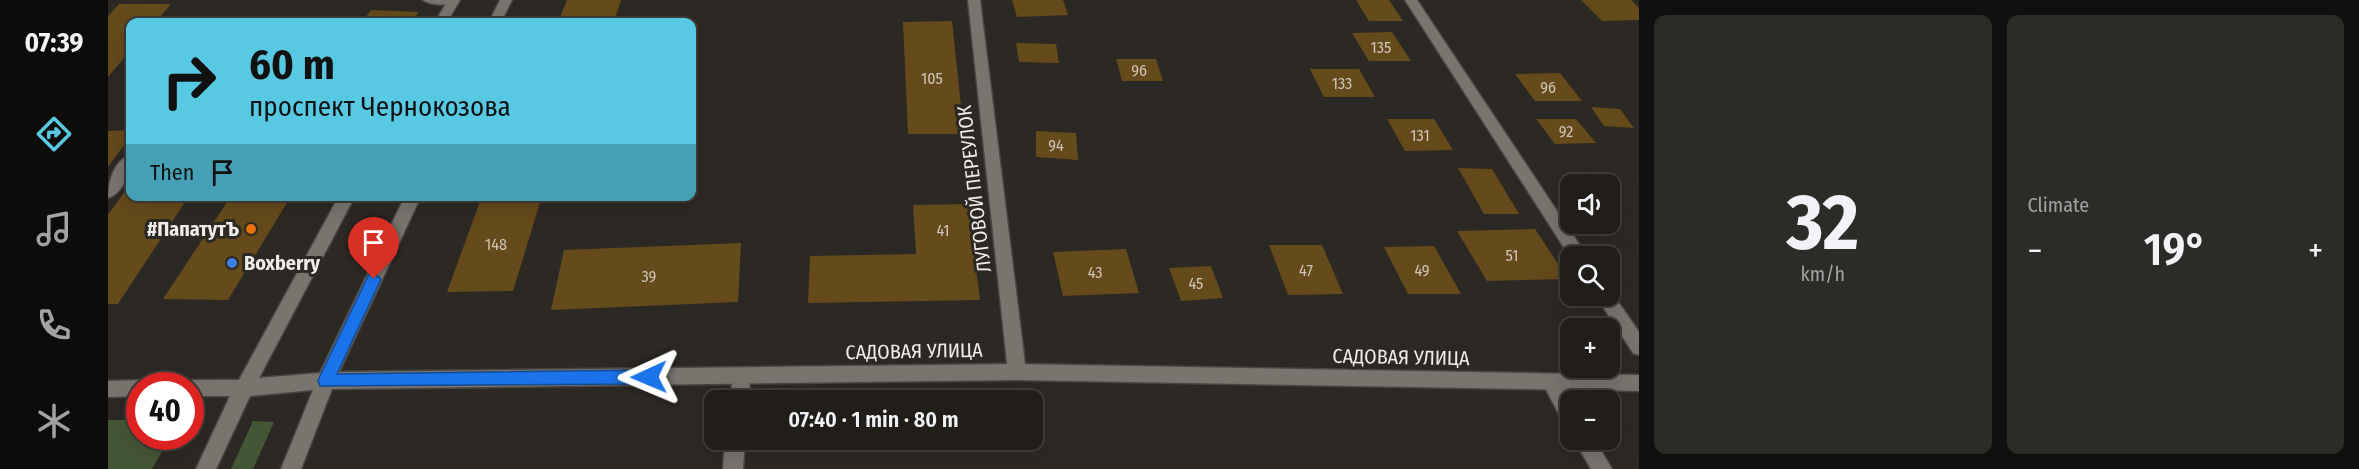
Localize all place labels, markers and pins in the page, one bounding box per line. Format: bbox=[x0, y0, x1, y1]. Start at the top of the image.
place label: #ПапатутЪ bbox=[147, 217, 239, 241]
pin bbox=[348, 217, 399, 279]
marker: #ПапатутЪ bbox=[244, 222, 258, 236]
place label: Boxberry bbox=[244, 251, 321, 275]
marker: Boxberry bbox=[225, 256, 239, 270]

